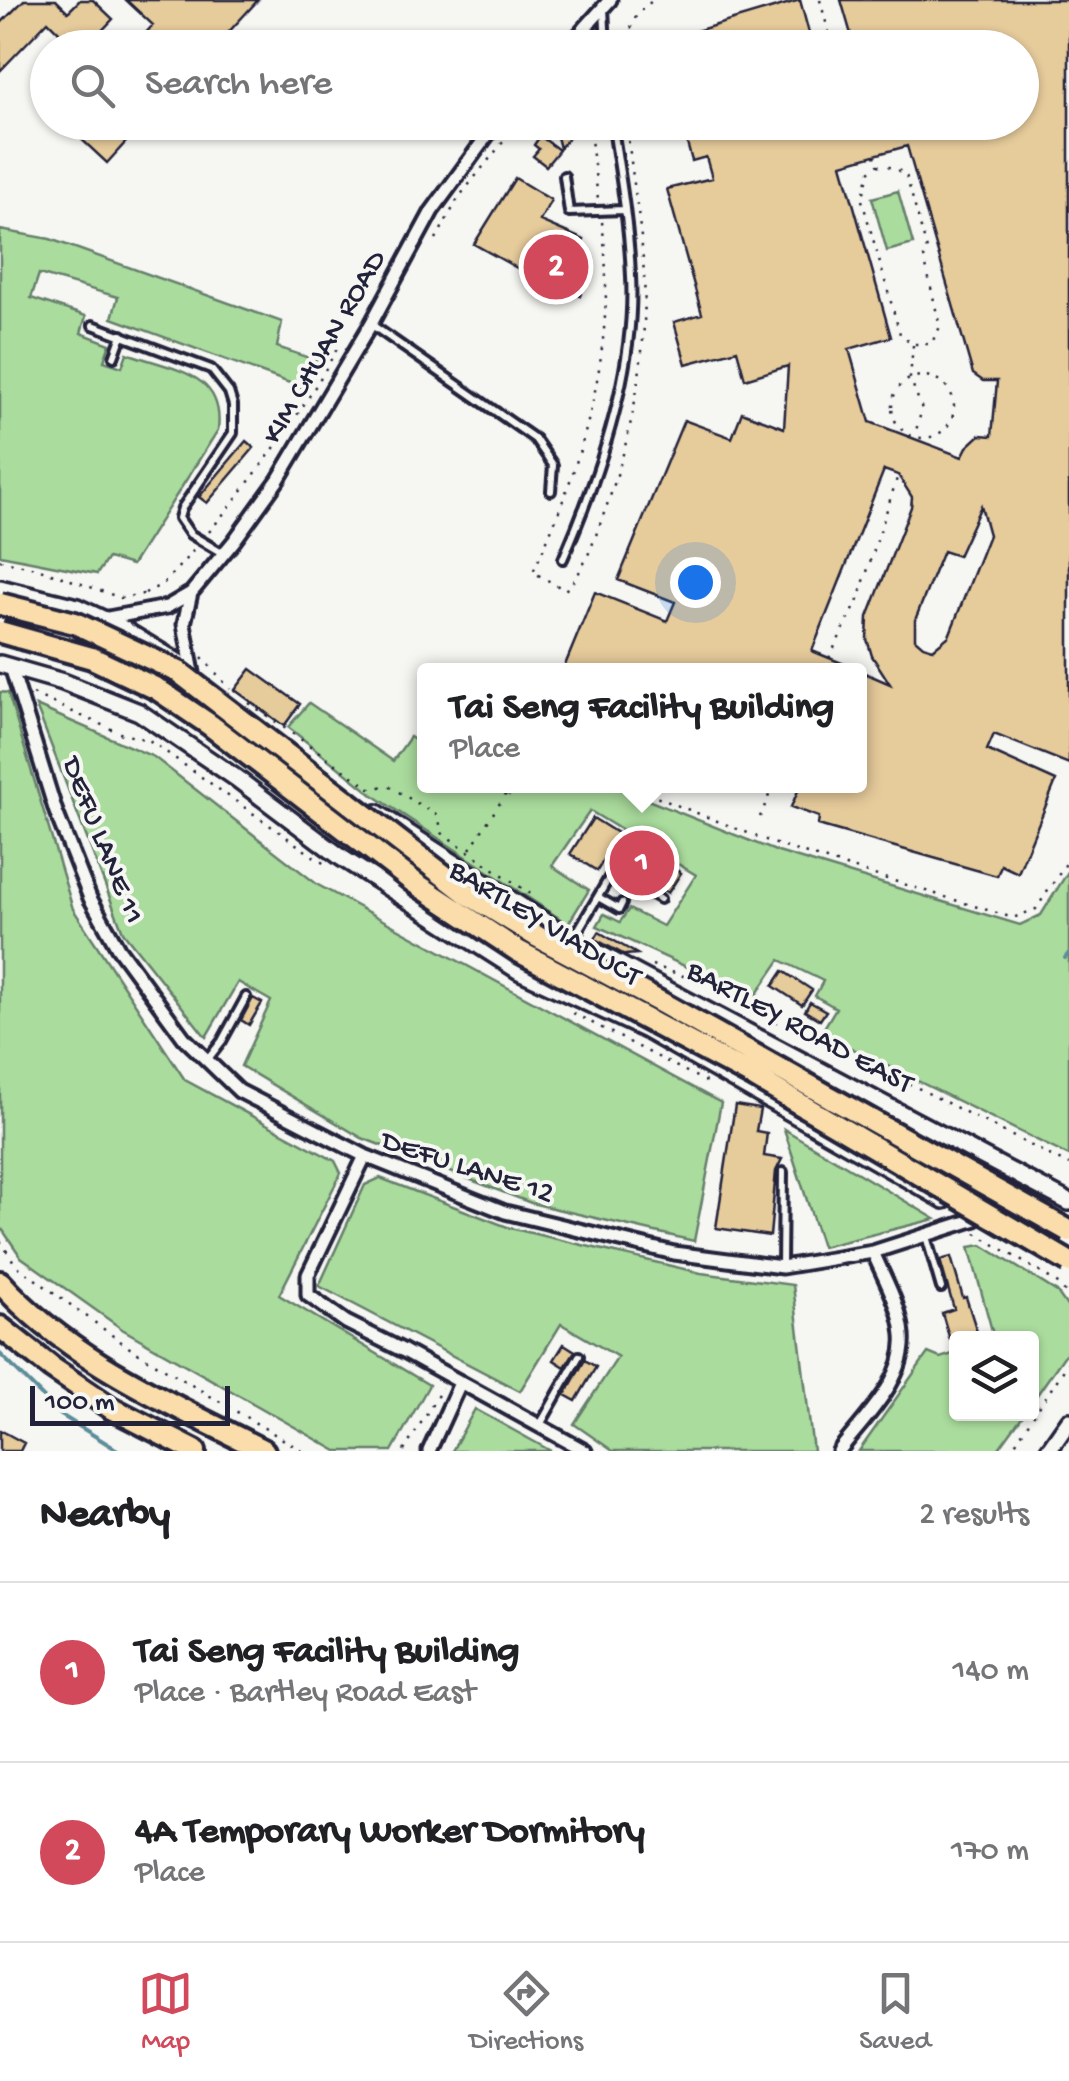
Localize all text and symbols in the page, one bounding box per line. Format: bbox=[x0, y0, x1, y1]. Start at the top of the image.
search box bbox=[30, 30, 1039, 140]
icon: search bbox=[65, 58, 120, 113]
text: Search here bbox=[145, 63, 332, 107]
pin: 2 bbox=[524, 230, 588, 304]
street label: KIM CHUAN ROAD bbox=[256, 245, 396, 451]
your location bbox=[670, 557, 721, 608]
popup bbox=[417, 663, 867, 793]
text: Tai Seng Facility Building bbox=[450, 687, 834, 731]
text: Place bbox=[450, 731, 520, 769]
street label: DEFU LANE 11 bbox=[51, 751, 150, 929]
pin: 1 bbox=[610, 826, 674, 900]
street label: BARTLEY VIADUCT bbox=[441, 854, 647, 997]
street label: BARTLEY ROAD EAST bbox=[679, 954, 919, 1104]
street label: DEFU LANE 12 bbox=[375, 1124, 557, 1213]
map controls bbox=[949, 1331, 1039, 1421]
button: layers bbox=[949, 1331, 1039, 1421]
scale bar bbox=[30, 1381, 230, 1426]
text: 100 m bbox=[45, 1387, 115, 1420]
text: Nearby bbox=[40, 1492, 170, 1541]
text: 2 results bbox=[919, 1497, 1029, 1535]
text: Tai Seng Facility Building bbox=[135, 1631, 519, 1675]
text: 1 bbox=[66, 1653, 79, 1691]
text: 140 m bbox=[952, 1653, 1029, 1691]
text: Place · Bartley Road East bbox=[135, 1675, 475, 1713]
text: 4A Temporary Worker Dormitory bbox=[135, 1811, 645, 1855]
text: 2 bbox=[65, 1833, 80, 1871]
text: 170 m bbox=[951, 1833, 1029, 1871]
text: Place bbox=[135, 1855, 205, 1893]
tab: Map bbox=[138, 1966, 193, 2059]
tab: Directions bbox=[469, 1966, 583, 2059]
tab: Saved bbox=[859, 1966, 931, 2059]

